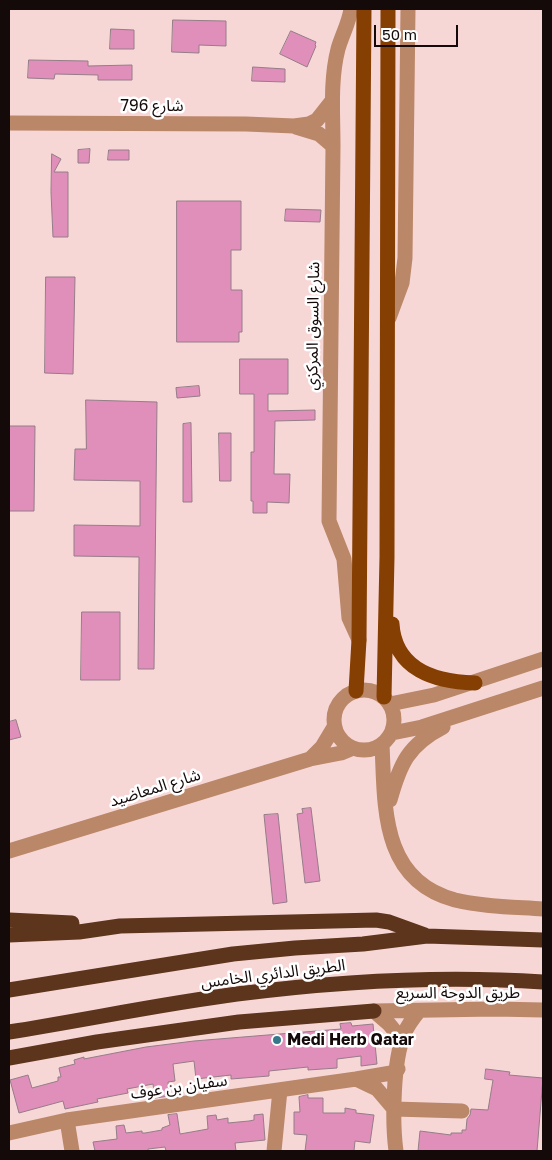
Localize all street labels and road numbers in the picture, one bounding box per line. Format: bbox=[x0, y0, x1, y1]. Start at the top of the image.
street label: شارع 796 bbox=[120, 96, 184, 116]
street label: شارع السوق المركزي bbox=[302, 261, 324, 391]
street label: شارع المعاضيد bbox=[107, 765, 203, 811]
street label: الطريق الدائري الخامس bbox=[200, 956, 346, 992]
street label: طريق الدوحة السريع bbox=[396, 983, 520, 1003]
street label: سفيان بن عوف bbox=[129, 1071, 229, 1103]

